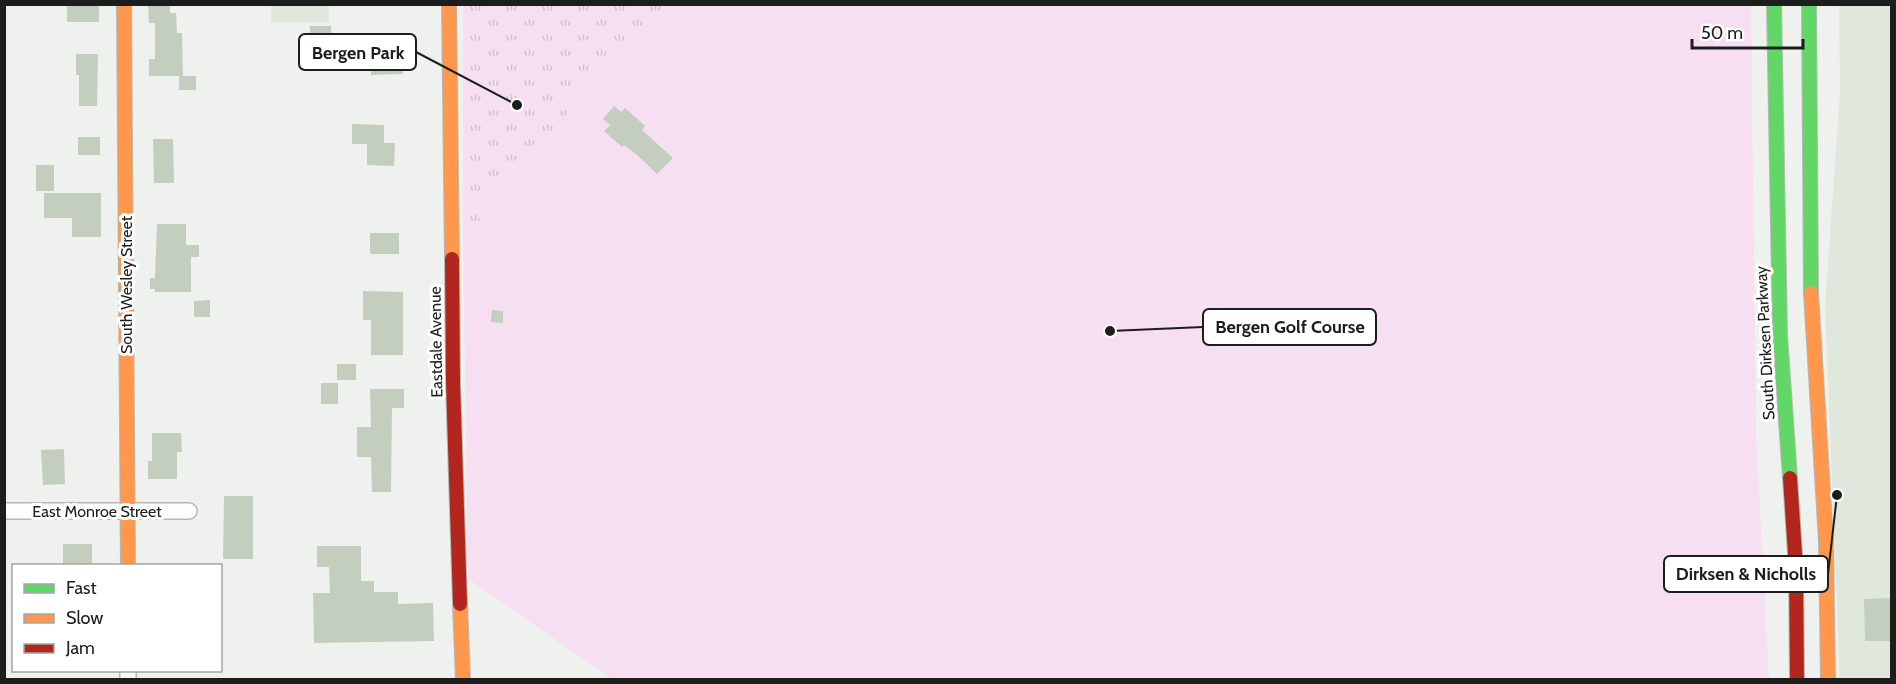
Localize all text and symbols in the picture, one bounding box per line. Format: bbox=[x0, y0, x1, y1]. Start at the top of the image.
scale bar bbox=[1692, 12, 1803, 50]
text: 50 m bbox=[1701, 22, 1743, 44]
callout: Bergen Park bbox=[299, 34, 416, 70]
text: Bergen Park bbox=[312, 42, 405, 64]
street label: South Wesley Street bbox=[117, 215, 136, 354]
street label: South Dirksen Parkway bbox=[1751, 265, 1779, 421]
street label: Eastdale Avenue bbox=[426, 286, 446, 398]
callout: Bergen Golf Course bbox=[1203, 309, 1376, 345]
text: Bergen Golf Course bbox=[1215, 316, 1365, 338]
street label: East Monroe Street bbox=[32, 502, 162, 521]
callout: Dirksen & Nicholls bbox=[1664, 556, 1828, 592]
text: Dirksen & Nicholls bbox=[1676, 563, 1817, 585]
legend bbox=[12, 564, 222, 672]
text: Fast bbox=[66, 577, 97, 599]
text: Slow bbox=[66, 607, 103, 629]
text: Jam bbox=[65, 637, 95, 659]

